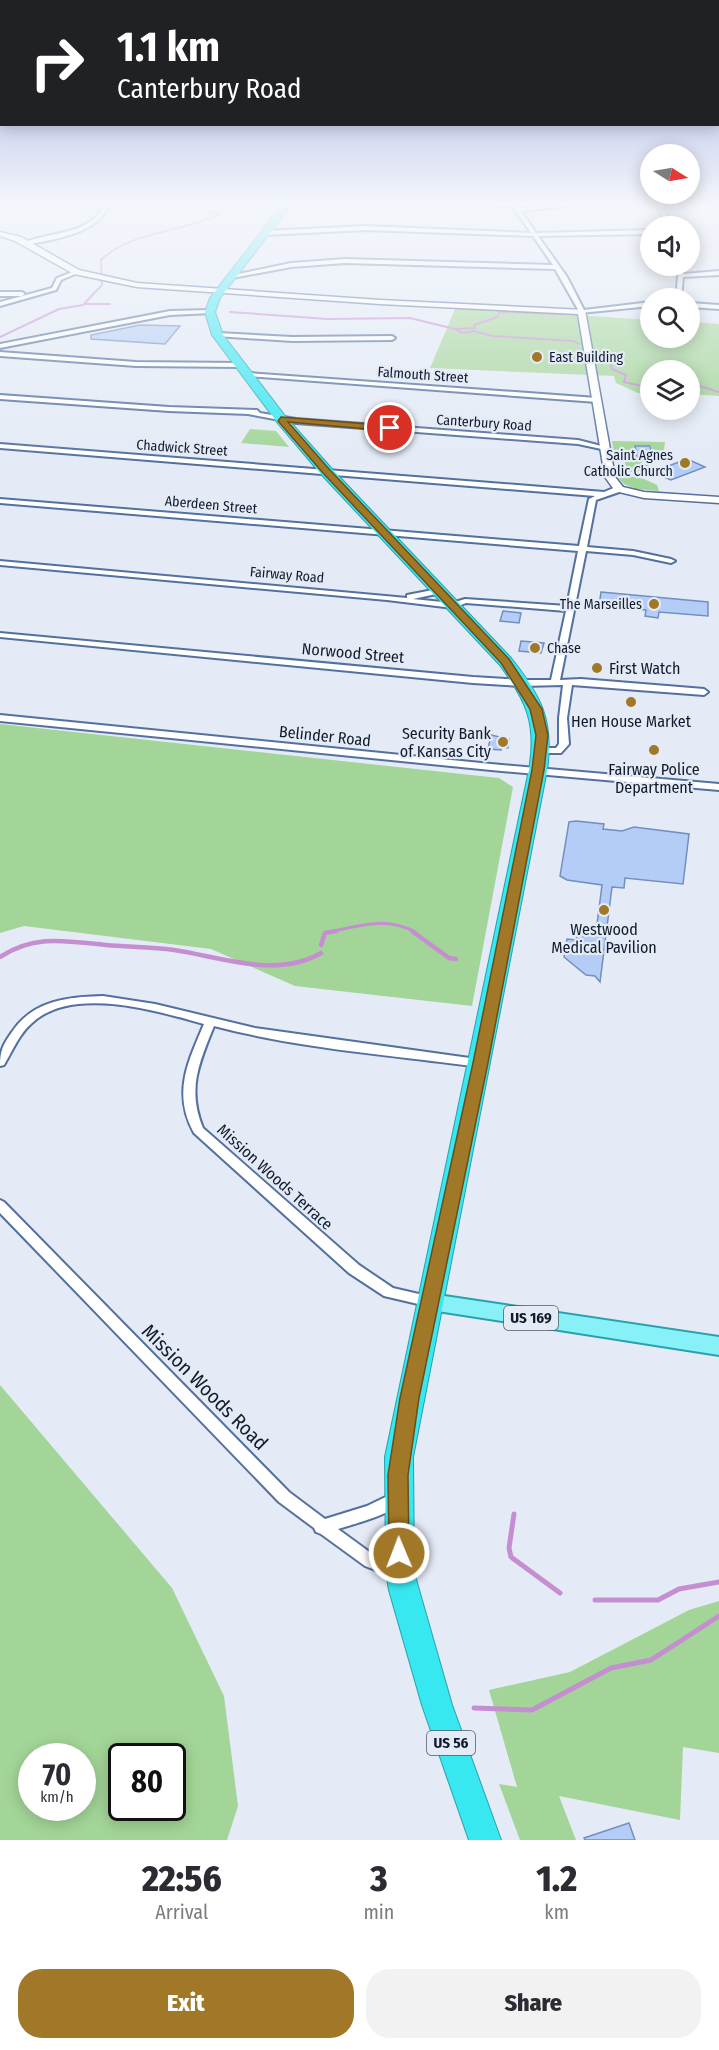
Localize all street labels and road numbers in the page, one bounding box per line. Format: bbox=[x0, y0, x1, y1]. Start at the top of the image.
street label: Falmouth Street bbox=[377, 363, 469, 387]
street label: Canterbury Road bbox=[436, 411, 532, 435]
street label: Chadwick Street bbox=[136, 436, 229, 460]
street label: Aberdeen Street bbox=[164, 492, 258, 518]
street label: Fairway Road bbox=[249, 563, 325, 587]
street label: Norwood Street bbox=[301, 639, 406, 667]
street label: Belinder Road bbox=[278, 722, 372, 750]
street label: Mission Woods Terrace bbox=[213, 1120, 337, 1234]
road number: US 169 bbox=[504, 1306, 558, 1330]
street label: Mission Woods Road bbox=[137, 1319, 273, 1455]
road number: US 56 bbox=[427, 1731, 475, 1755]

